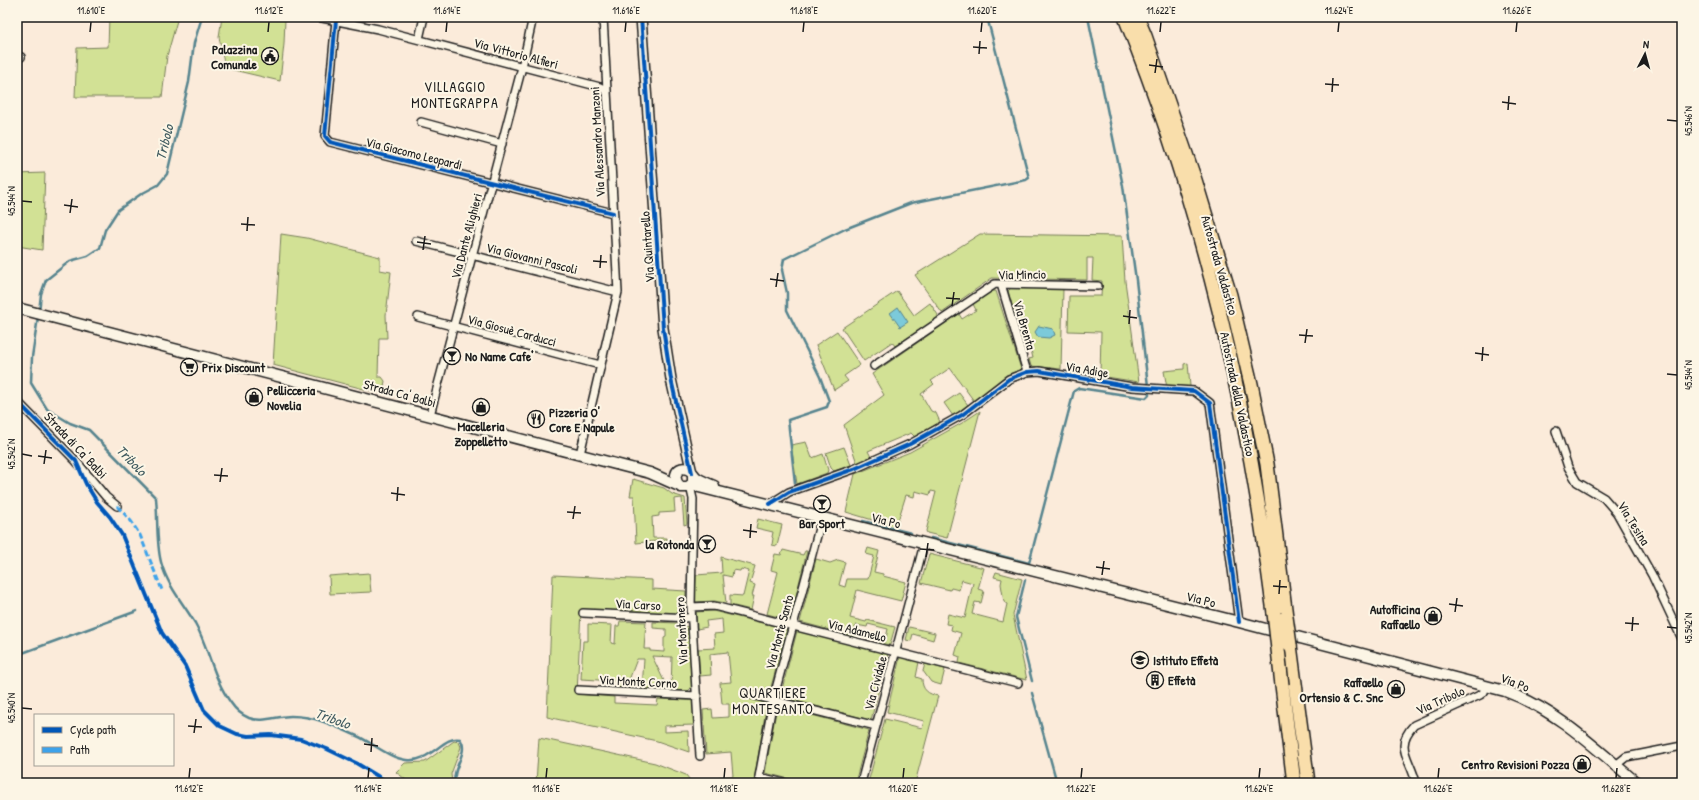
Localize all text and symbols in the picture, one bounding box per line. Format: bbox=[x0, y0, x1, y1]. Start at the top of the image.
text: 11.610°E bbox=[77, 4, 106, 17]
text: 11.612°E bbox=[255, 4, 284, 17]
text: 11.614°E bbox=[433, 4, 461, 17]
text: 11.616°E bbox=[612, 4, 640, 17]
text: 11.618°E bbox=[790, 4, 819, 17]
text: 11.620°E bbox=[967, 4, 997, 17]
text: 11.622°E bbox=[1146, 4, 1176, 17]
text: 11.624°E bbox=[1325, 4, 1354, 17]
text: 11.626°E bbox=[1503, 4, 1532, 17]
street label: Via Vittorio Alfieri bbox=[472, 33, 560, 73]
north arrow bbox=[1625, 34, 1665, 74]
text: N bbox=[1642, 37, 1650, 51]
place label: Palazzina Comunale bbox=[211, 40, 258, 73]
public building icon: Palazzina Comunale bbox=[260, 46, 280, 66]
district label: VILLAGGIO MONTEGRAPPA bbox=[411, 77, 499, 112]
street label: Via Alessandro Manzoni bbox=[585, 86, 609, 198]
text: 45.546°N bbox=[1682, 106, 1695, 136]
water label: Tribolo bbox=[150, 121, 178, 162]
street label: Via Giacomo Leopardi bbox=[364, 132, 464, 174]
text: 45.544°N bbox=[5, 186, 18, 216]
street label: Via Dante Alighieri bbox=[446, 191, 486, 281]
street label: Via Quintarello bbox=[636, 211, 658, 283]
street label: Autostrada Valdastico bbox=[1197, 213, 1243, 317]
street label: Via Giovanni Pascoli bbox=[484, 238, 580, 278]
street label: Via Mincio bbox=[998, 265, 1046, 283]
street label: Via Brenta bbox=[1009, 298, 1041, 352]
street label: Via Giosuè Carducci bbox=[465, 309, 559, 351]
street label: Autostrada della Valdastico bbox=[1216, 330, 1260, 458]
bar icon: No Name Cafe' bbox=[442, 346, 462, 366]
place label: No Name Cafe' bbox=[465, 347, 533, 365]
street label: Via Adige bbox=[1064, 356, 1110, 382]
supermarket icon: Prix Discount bbox=[179, 357, 199, 377]
place label: Prix Discount bbox=[202, 358, 265, 376]
text: 45.544°N bbox=[1682, 360, 1695, 390]
street label: Strada Ca' Balbi bbox=[362, 375, 438, 411]
place label: Pellicceria Novelia bbox=[267, 381, 316, 414]
shop icon: Pellicceria Novelia bbox=[244, 387, 264, 407]
shop icon: Macelleria Zoppelletto bbox=[471, 397, 491, 417]
place label: Pizzeria O' Core E Napule bbox=[549, 403, 616, 437]
street label: Strada di Ca' Balbi bbox=[40, 408, 112, 482]
restaurant icon: Pizzeria O' Core E Napule bbox=[526, 409, 546, 429]
place label: Macelleria Zoppelletto bbox=[454, 417, 508, 451]
text: 45.542°N bbox=[5, 439, 18, 469]
water label: Tribolo bbox=[113, 441, 152, 480]
bar icon: Bar Sport bbox=[812, 494, 832, 514]
street label: Via Tesina bbox=[1614, 498, 1654, 548]
street label: Via Po bbox=[869, 508, 903, 532]
place label: Bar Sport bbox=[799, 514, 845, 533]
bar icon: la Rotonda bbox=[697, 534, 717, 554]
place label: la Rotonda bbox=[646, 535, 695, 553]
street label: Via Po bbox=[1184, 587, 1218, 611]
street label: Via Monte Santo bbox=[760, 593, 798, 671]
street label: Via Carso bbox=[615, 594, 661, 614]
street label: Via Montenero bbox=[670, 597, 692, 665]
place label: Autofficina Raffaello bbox=[1370, 600, 1421, 633]
shop icon: Autofficina Raffaello bbox=[1423, 606, 1443, 626]
text: 45.542°N bbox=[1682, 613, 1695, 643]
street label: Via Adamello bbox=[826, 614, 888, 646]
school or university icon: Istituto Effetà bbox=[1130, 650, 1150, 670]
place label: Istituto Effetà bbox=[1153, 651, 1219, 669]
street label: Via Cividale bbox=[859, 654, 891, 712]
street label: Via Po bbox=[1498, 668, 1532, 696]
street label: Via Monte Corno bbox=[598, 670, 678, 692]
building icon: Effetà bbox=[1145, 670, 1165, 690]
place label: Effetà bbox=[1168, 671, 1196, 689]
place label: Raffaello Ortensio & C. Snc bbox=[1299, 673, 1384, 706]
shop icon: Raffaello Ortensio & C. Snc bbox=[1386, 679, 1406, 699]
street label: Via Tribolo bbox=[1413, 681, 1467, 719]
district label: QUARTIERE MONTESANTO bbox=[732, 683, 814, 718]
text: 45.540°N bbox=[5, 693, 18, 723]
water label: Tribolo bbox=[313, 703, 354, 734]
legend bbox=[34, 714, 174, 766]
text: Cycle path bbox=[70, 721, 116, 738]
text: Path bbox=[70, 741, 90, 758]
shop icon: Centro Revisioni Pozza bbox=[1572, 754, 1592, 774]
place label: Centro Revisioni Pozza bbox=[1461, 755, 1570, 773]
text: 11.612°E bbox=[175, 782, 204, 795]
text: 11.614°E bbox=[354, 782, 382, 795]
text: 11.616°E bbox=[532, 782, 560, 795]
text: 11.618°E bbox=[710, 782, 739, 795]
text: 11.620°E bbox=[888, 782, 918, 795]
text: 11.622°E bbox=[1066, 782, 1096, 795]
text: 11.624°E bbox=[1245, 782, 1274, 795]
text: 11.626°E bbox=[1424, 782, 1453, 795]
text: 11.628°E bbox=[1601, 782, 1631, 795]

